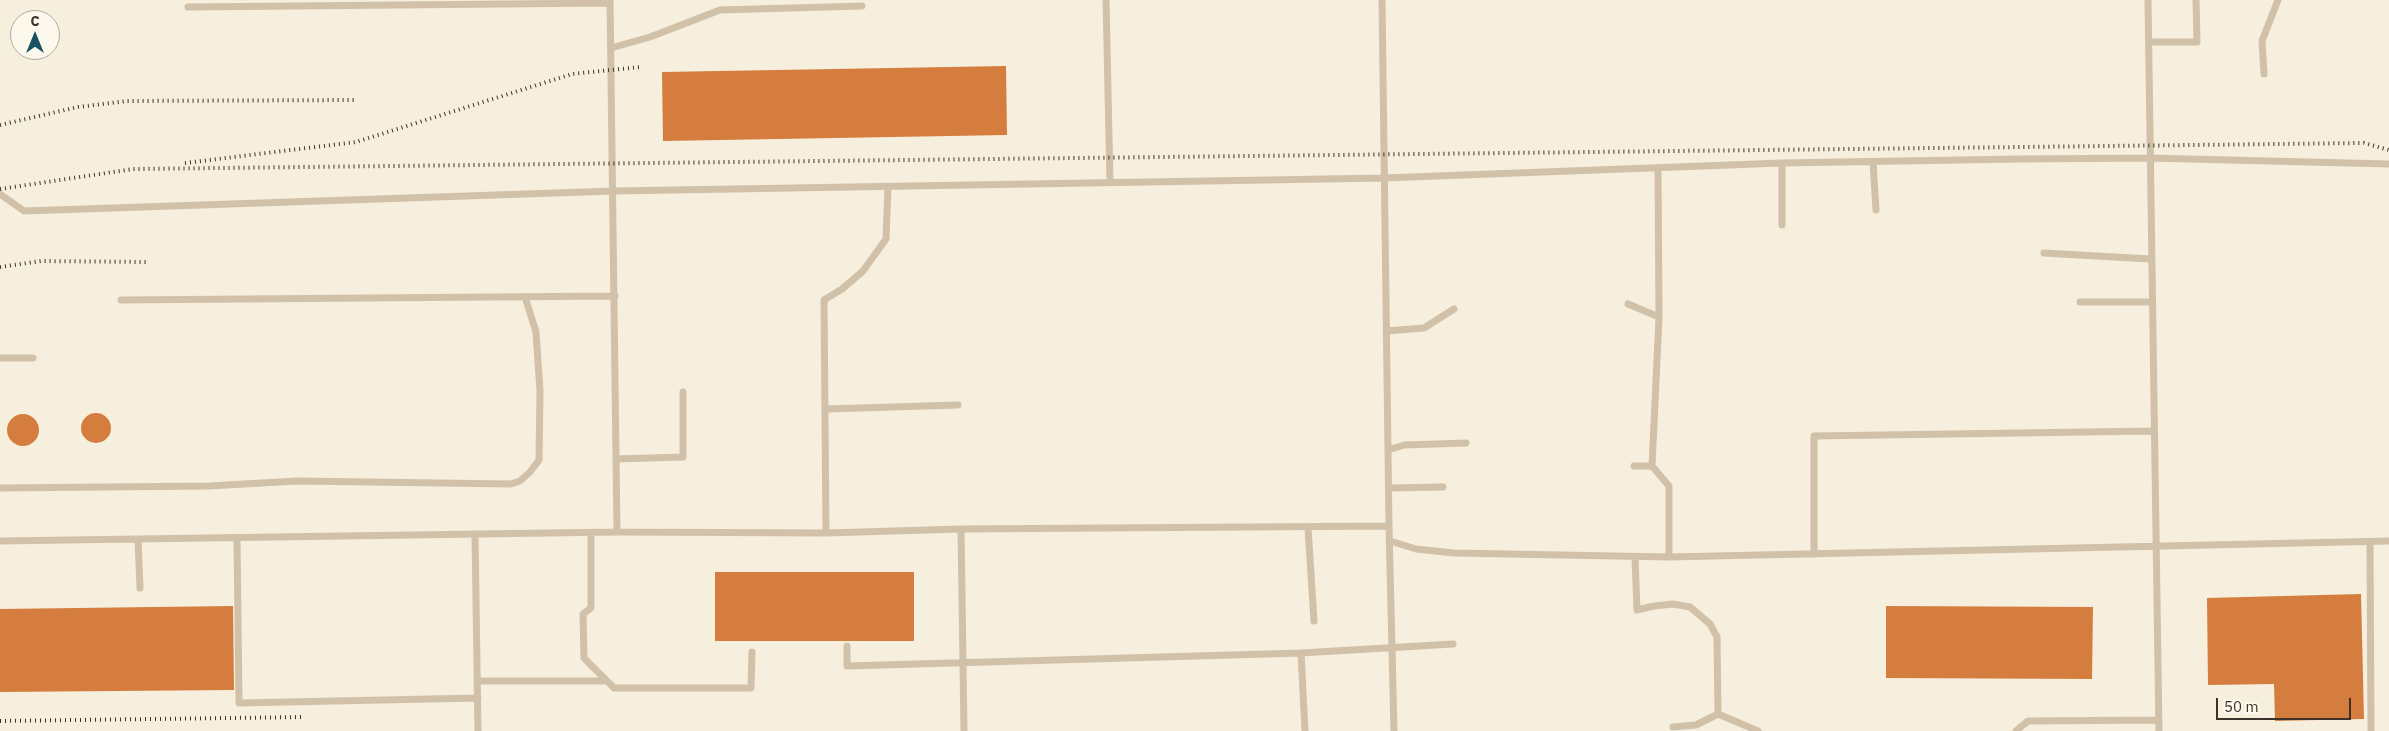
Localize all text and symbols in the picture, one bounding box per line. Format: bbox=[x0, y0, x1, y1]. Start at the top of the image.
north arrow bbox=[10, 10, 60, 60]
text: С bbox=[30, 12, 40, 30]
scale bar bbox=[2219, 688, 2354, 720]
text: 50 m bbox=[2224, 697, 2259, 716]

